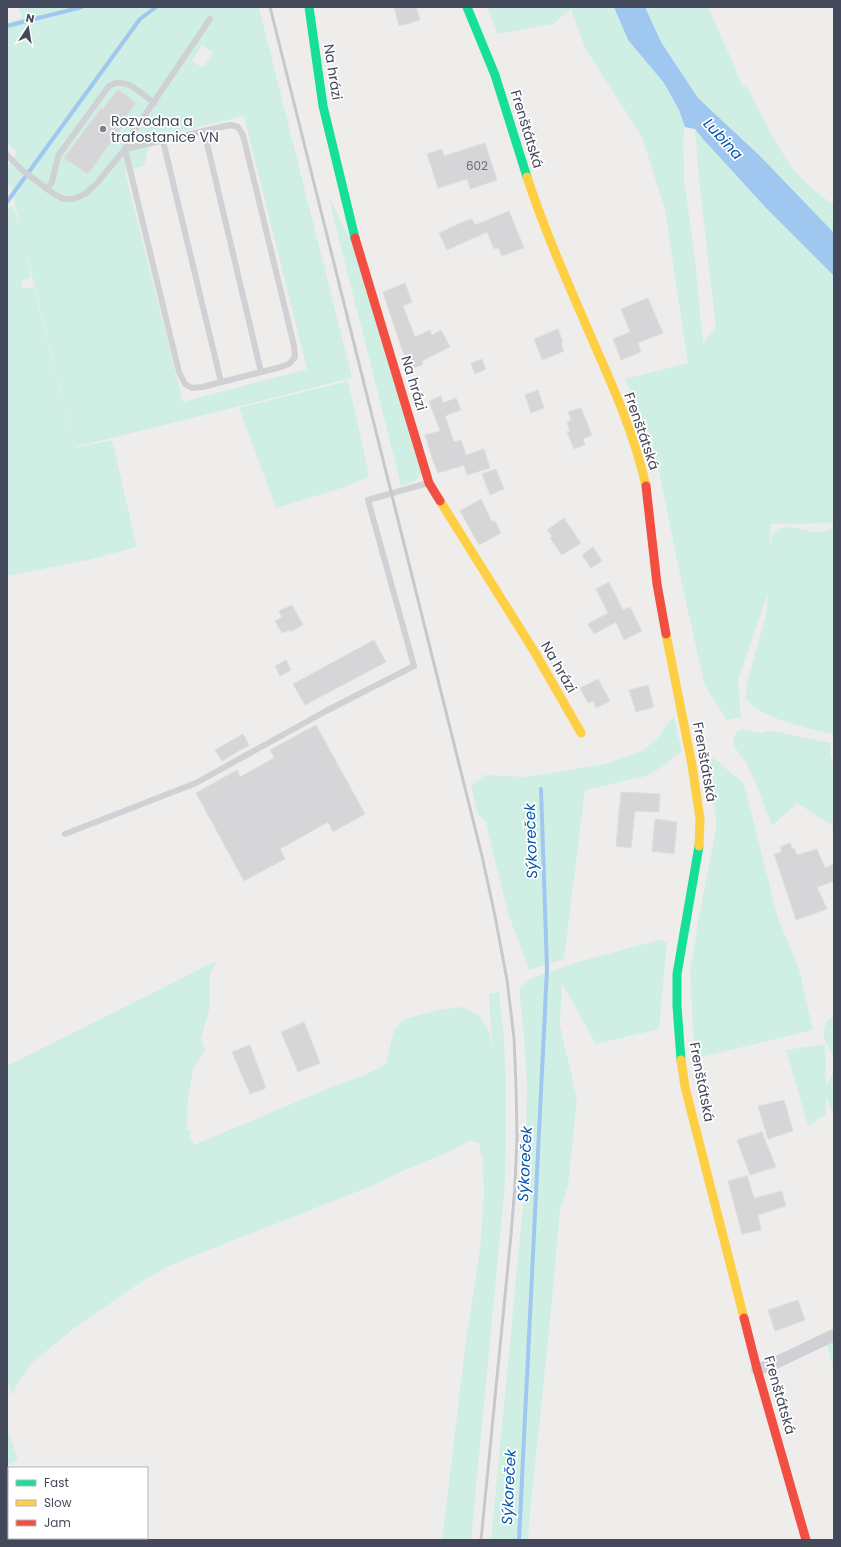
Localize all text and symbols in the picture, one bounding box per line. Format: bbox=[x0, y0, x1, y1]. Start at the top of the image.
north arrow bbox=[8, 8, 48, 48]
text: N bbox=[24, 10, 36, 27]
street label: Na hrázi bbox=[319, 43, 347, 101]
street label: Frenštátská bbox=[506, 87, 548, 171]
place label: Rozvodna a trafostanice VN bbox=[111, 111, 219, 147]
water label: Lubina bbox=[699, 113, 748, 164]
marker: Rozvodna a trafostanice VN bbox=[98, 124, 108, 134]
house number: 602 bbox=[466, 157, 488, 174]
street label: Na hrázi bbox=[396, 353, 432, 413]
street label: Frenštátská bbox=[619, 390, 665, 472]
street label: Na hrázi bbox=[536, 638, 582, 696]
street label: Frenštátská bbox=[688, 720, 722, 804]
water label: Sýkoreček bbox=[519, 802, 542, 879]
street label: Frenštátská bbox=[684, 1040, 720, 1124]
water label: Sýkoreček bbox=[512, 1124, 537, 1202]
street label: Frenštátská bbox=[759, 1353, 801, 1437]
water label: Sýkoreček bbox=[496, 1447, 521, 1525]
legend bbox=[8, 1467, 148, 1539]
text: Fast bbox=[44, 1474, 69, 1491]
text: Slow bbox=[44, 1494, 72, 1511]
text: Jam bbox=[44, 1514, 71, 1531]

